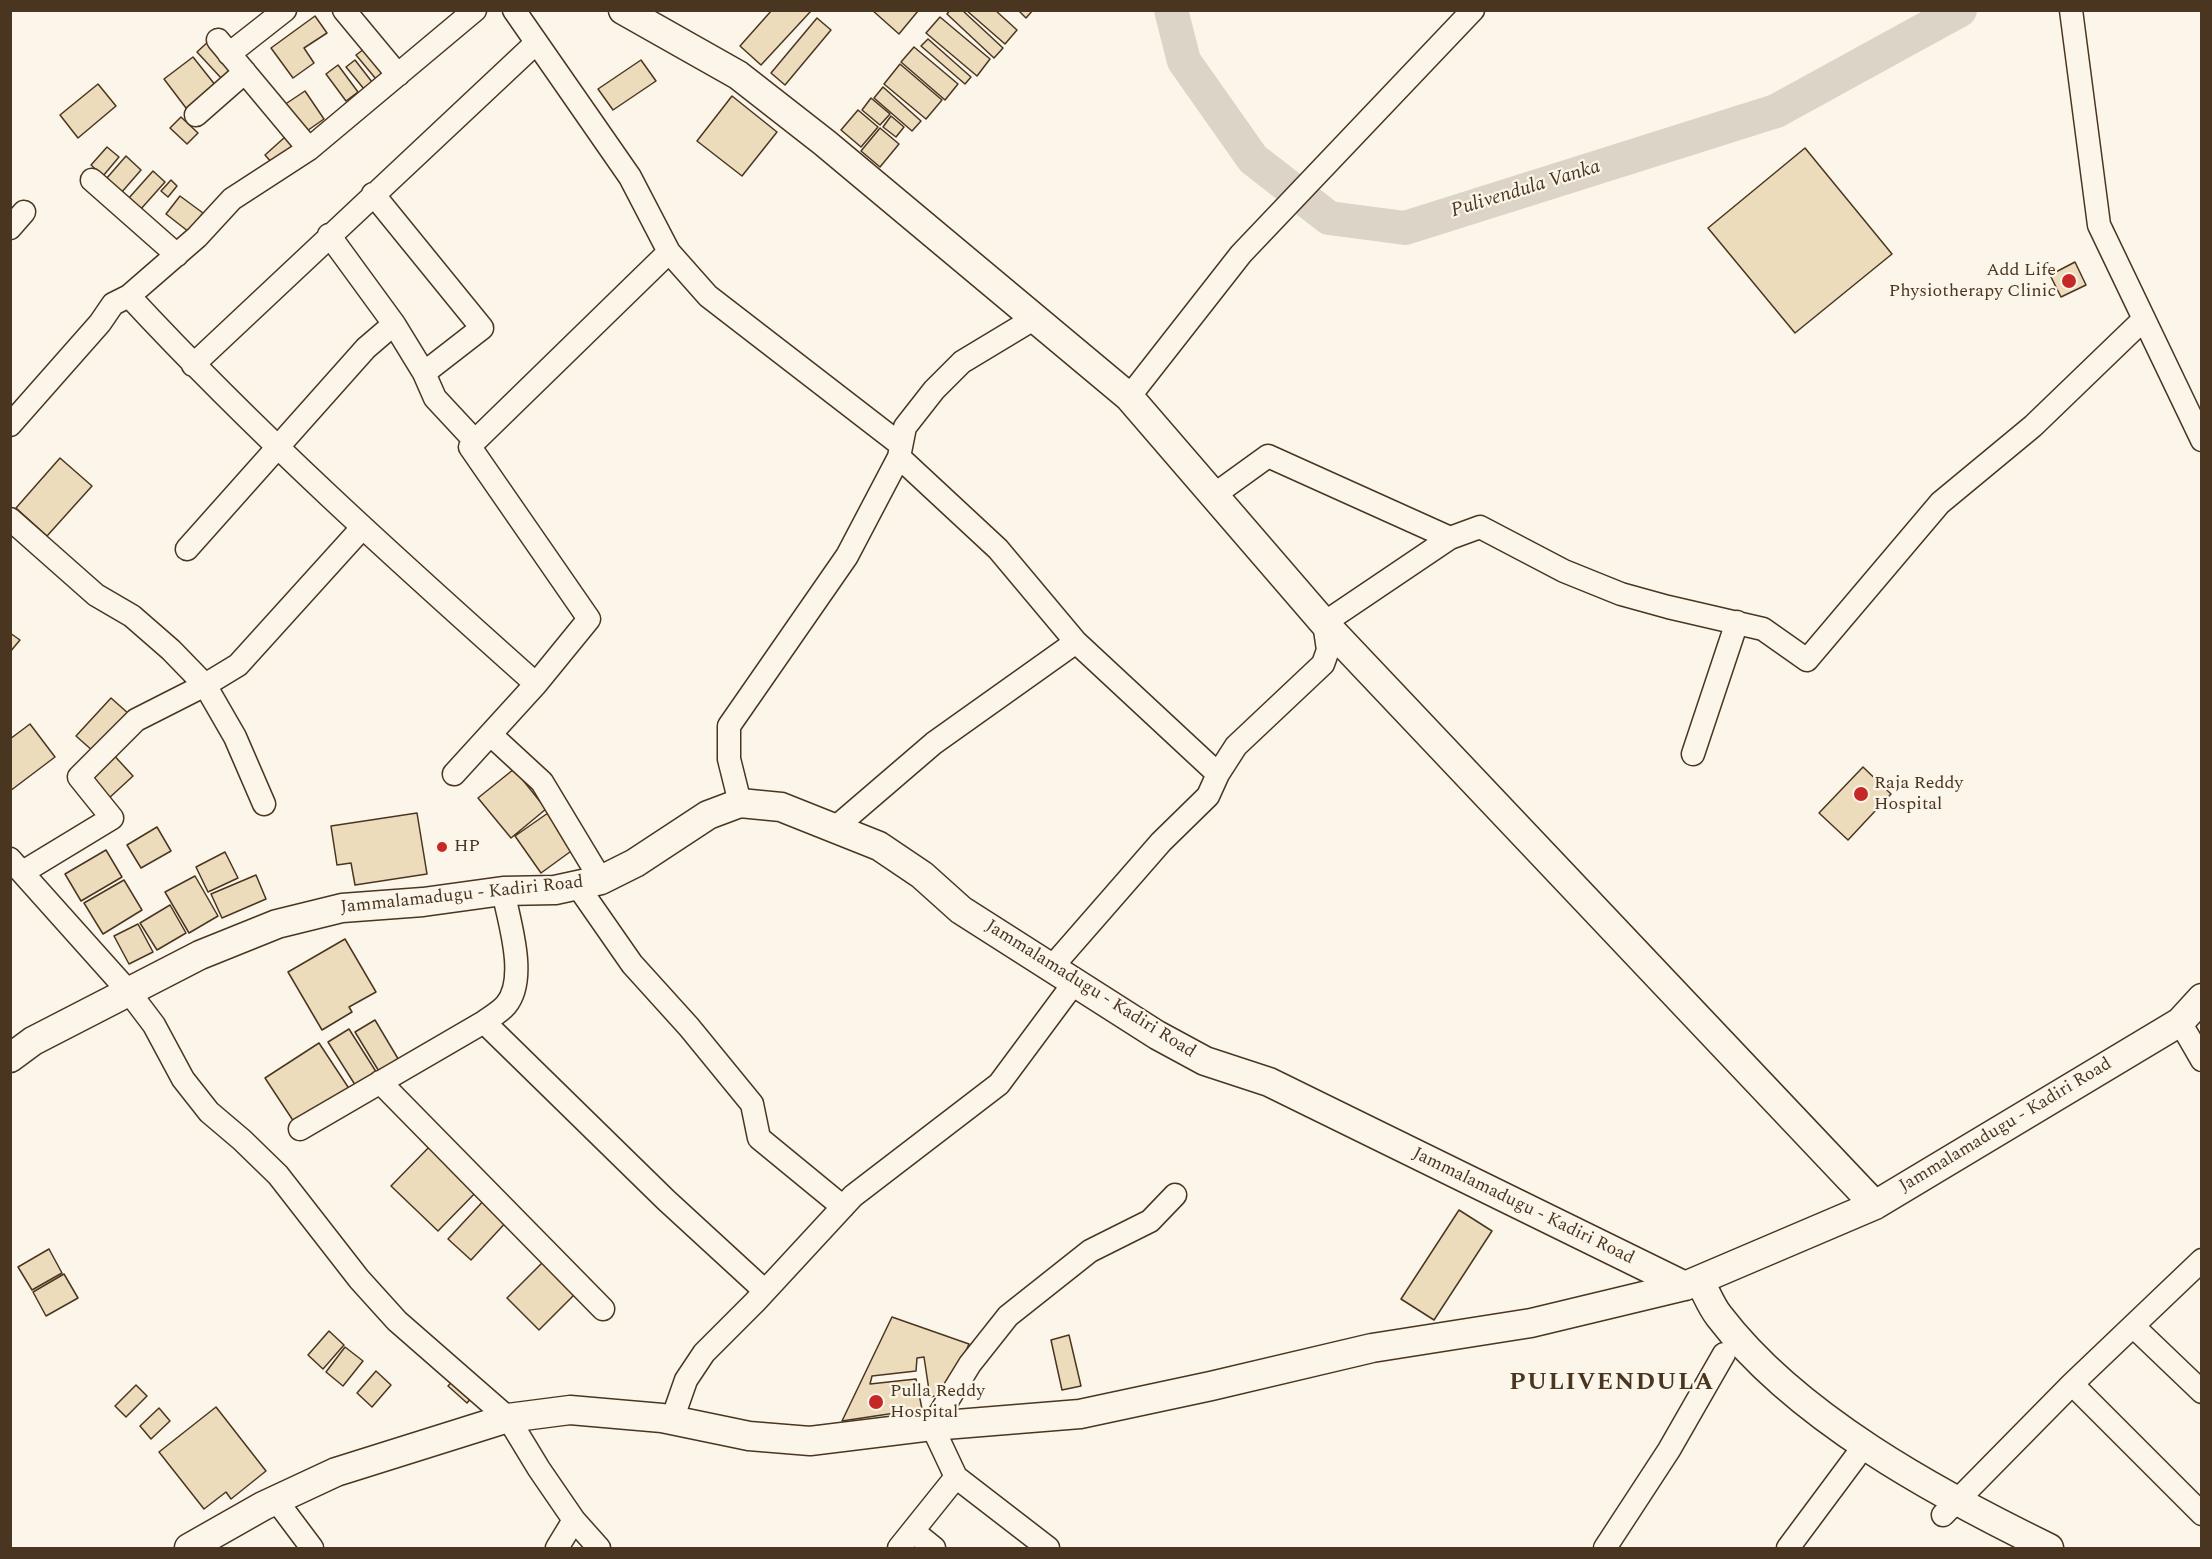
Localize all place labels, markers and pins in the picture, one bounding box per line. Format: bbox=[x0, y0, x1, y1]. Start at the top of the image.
place label: Add Life Physiotherapy Clinic bbox=[1889, 260, 2056, 302]
marker: Add Life Physiotherapy Clinic bbox=[2060, 272, 2078, 290]
place label: Raja Reddy Hospital bbox=[1874, 773, 1963, 816]
marker: Raja Reddy Hospital bbox=[1852, 785, 1870, 803]
place label: HP bbox=[454, 836, 480, 858]
marker: HP bbox=[435, 840, 449, 854]
place label: Pulla Reddy Hospital bbox=[890, 1381, 985, 1424]
marker: Pulla Reddy Hospital bbox=[867, 1393, 885, 1411]

